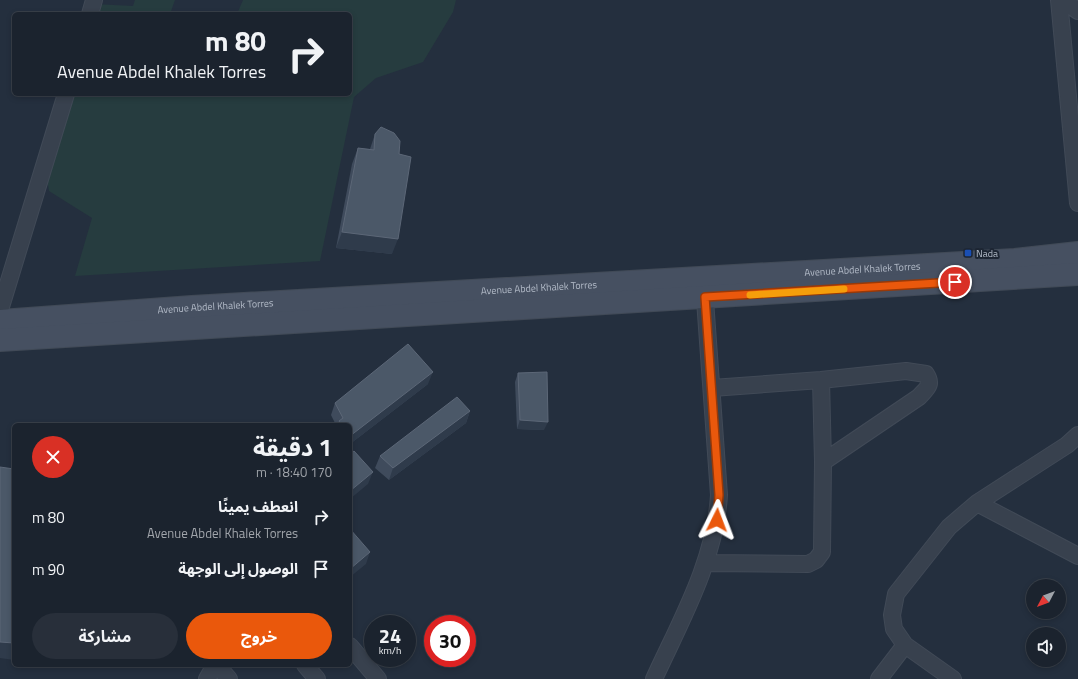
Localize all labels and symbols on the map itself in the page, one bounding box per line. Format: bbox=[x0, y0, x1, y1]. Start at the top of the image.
place label: Nada bbox=[976, 246, 998, 261]
marker: Nada bbox=[963, 248, 973, 258]
street label: Avenue Abdel Khalek Torres bbox=[804, 258, 921, 280]
pin bbox=[938, 265, 972, 299]
street label: Avenue Abdel Khalek Torres bbox=[480, 276, 598, 298]
street label: Avenue Abdel Khalek Torres bbox=[157, 295, 274, 317]
position arrow bbox=[696, 499, 738, 541]
north arrow bbox=[1026, 579, 1066, 619]
speed limit sign: 30 bbox=[424, 615, 476, 667]

